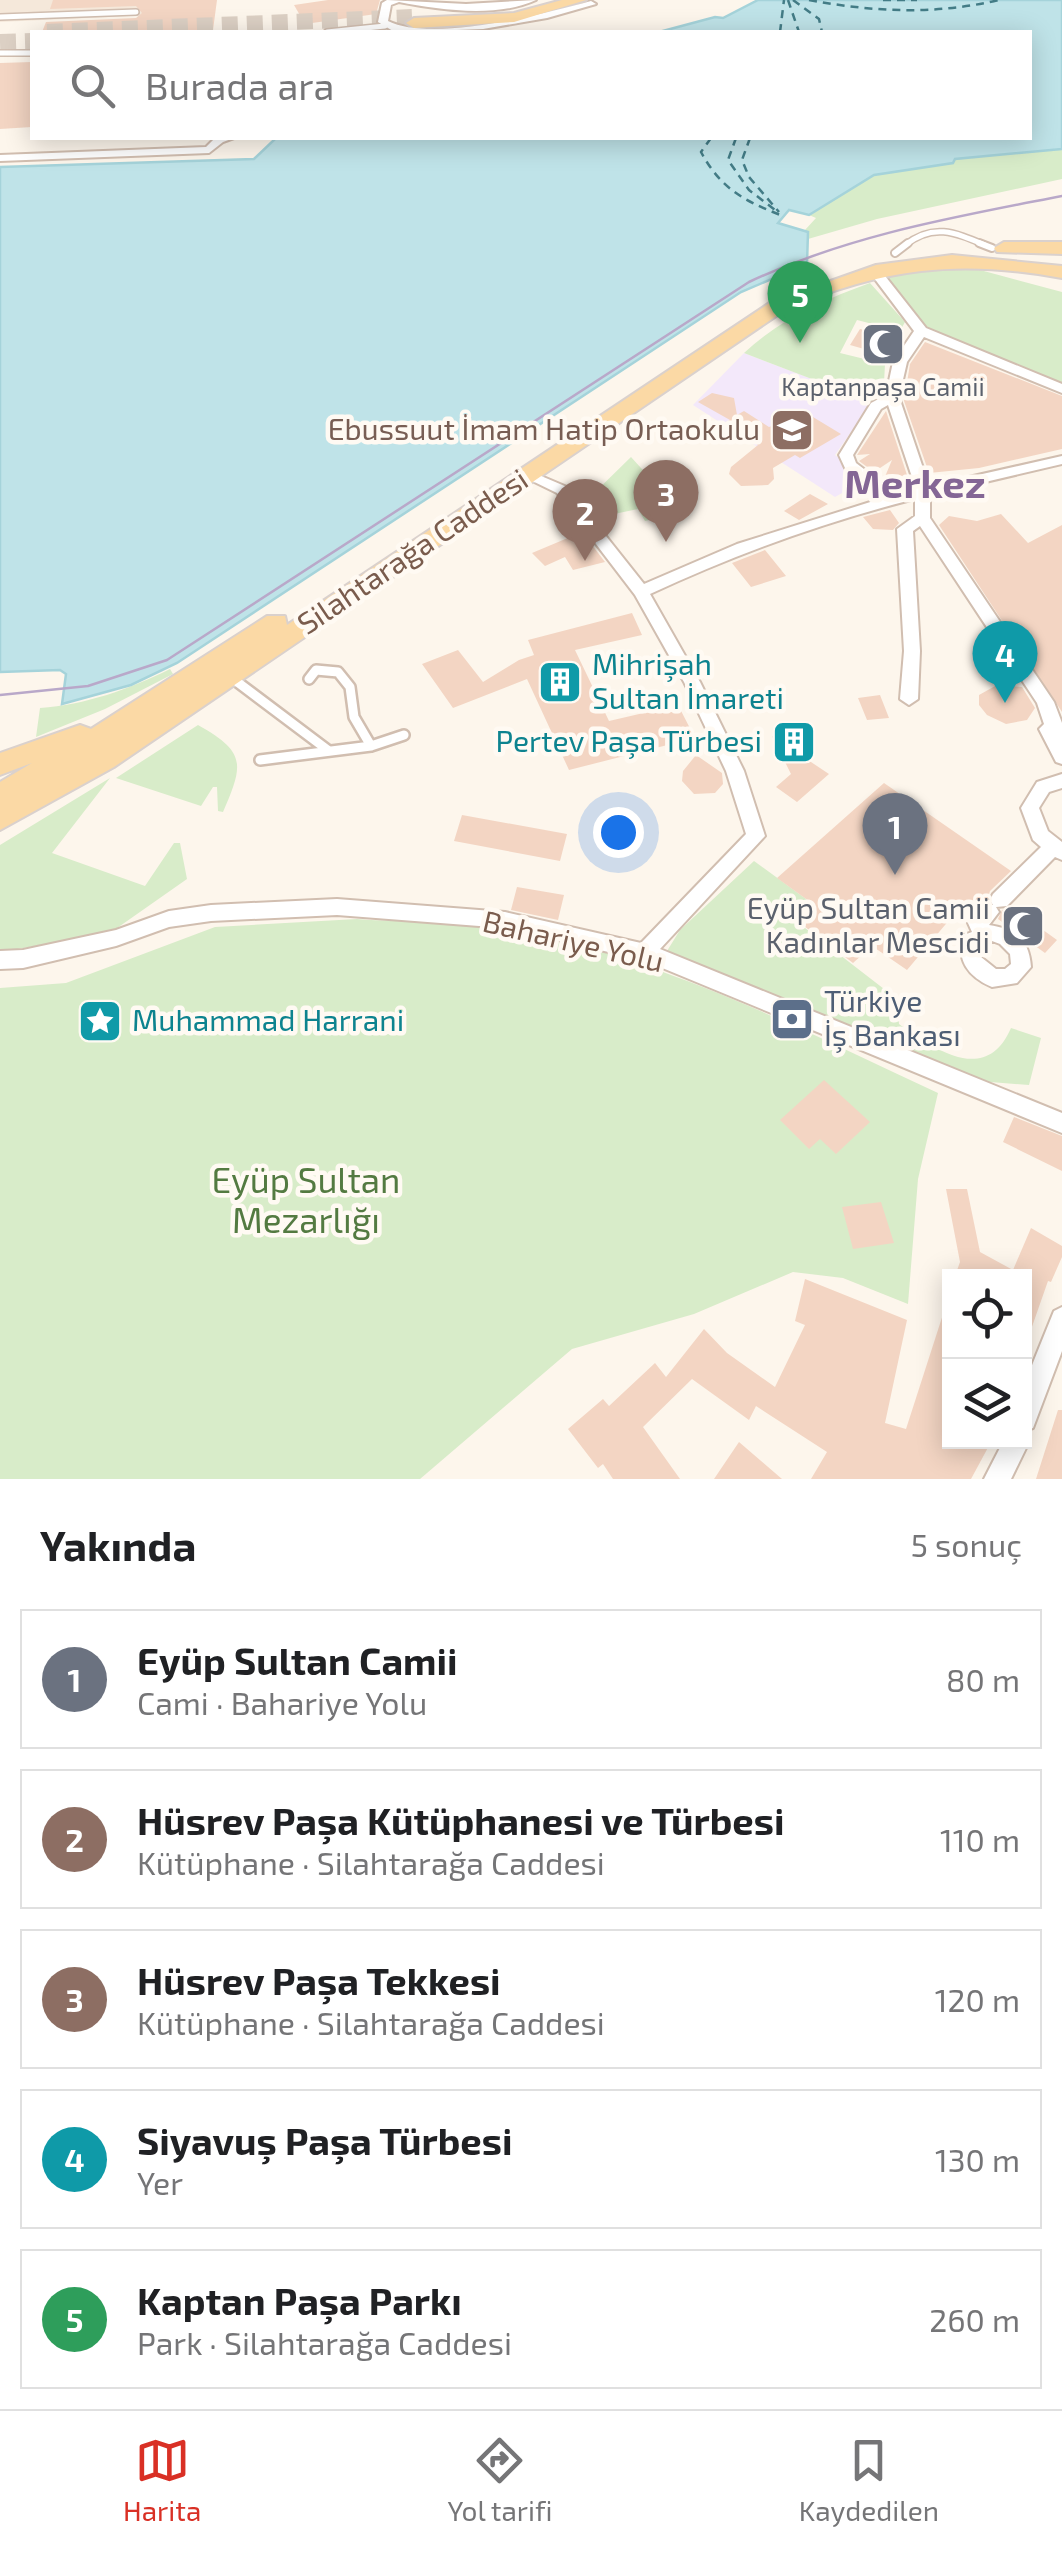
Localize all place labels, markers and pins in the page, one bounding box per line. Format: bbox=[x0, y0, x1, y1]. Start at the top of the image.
pin: 5 bbox=[768, 260, 832, 343]
mosque icon: Kaptanpaşa Camii bbox=[860, 321, 906, 367]
place label: Kaptanpaşa Camii bbox=[781, 371, 985, 403]
school or university icon: Ebussuut İmam Hatip Ortaokulu bbox=[769, 407, 815, 453]
place label: Ebussuut İmam Hatip Ortaokulu bbox=[328, 410, 760, 446]
pin: 3 bbox=[634, 460, 698, 542]
pin: 2 bbox=[552, 478, 618, 561]
pin: 4 bbox=[972, 620, 1038, 703]
place label: Mihrişah Sultan İmareti bbox=[592, 645, 784, 715]
building icon: Mihrişah Sultan İmareti bbox=[537, 659, 583, 705]
building icon: Pertev Paşa Türbesi bbox=[771, 719, 817, 765]
place label: Pertev Paşa Türbesi bbox=[495, 722, 762, 759]
pin: 1 bbox=[862, 792, 928, 875]
place label: Eyüp Sultan Camii Kadınlar Mescidi bbox=[747, 889, 990, 959]
mosque icon: Eyüp Sultan Camii Kadınlar Mescidi bbox=[1000, 903, 1046, 949]
place label: Türkiye İş Bankası bbox=[824, 982, 961, 1053]
bank icon: Türkiye İş Bankası bbox=[769, 996, 815, 1042]
place icon: Muhammad Harrani bbox=[77, 998, 123, 1044]
place label: Muhammad Harrani bbox=[132, 1001, 404, 1037]

